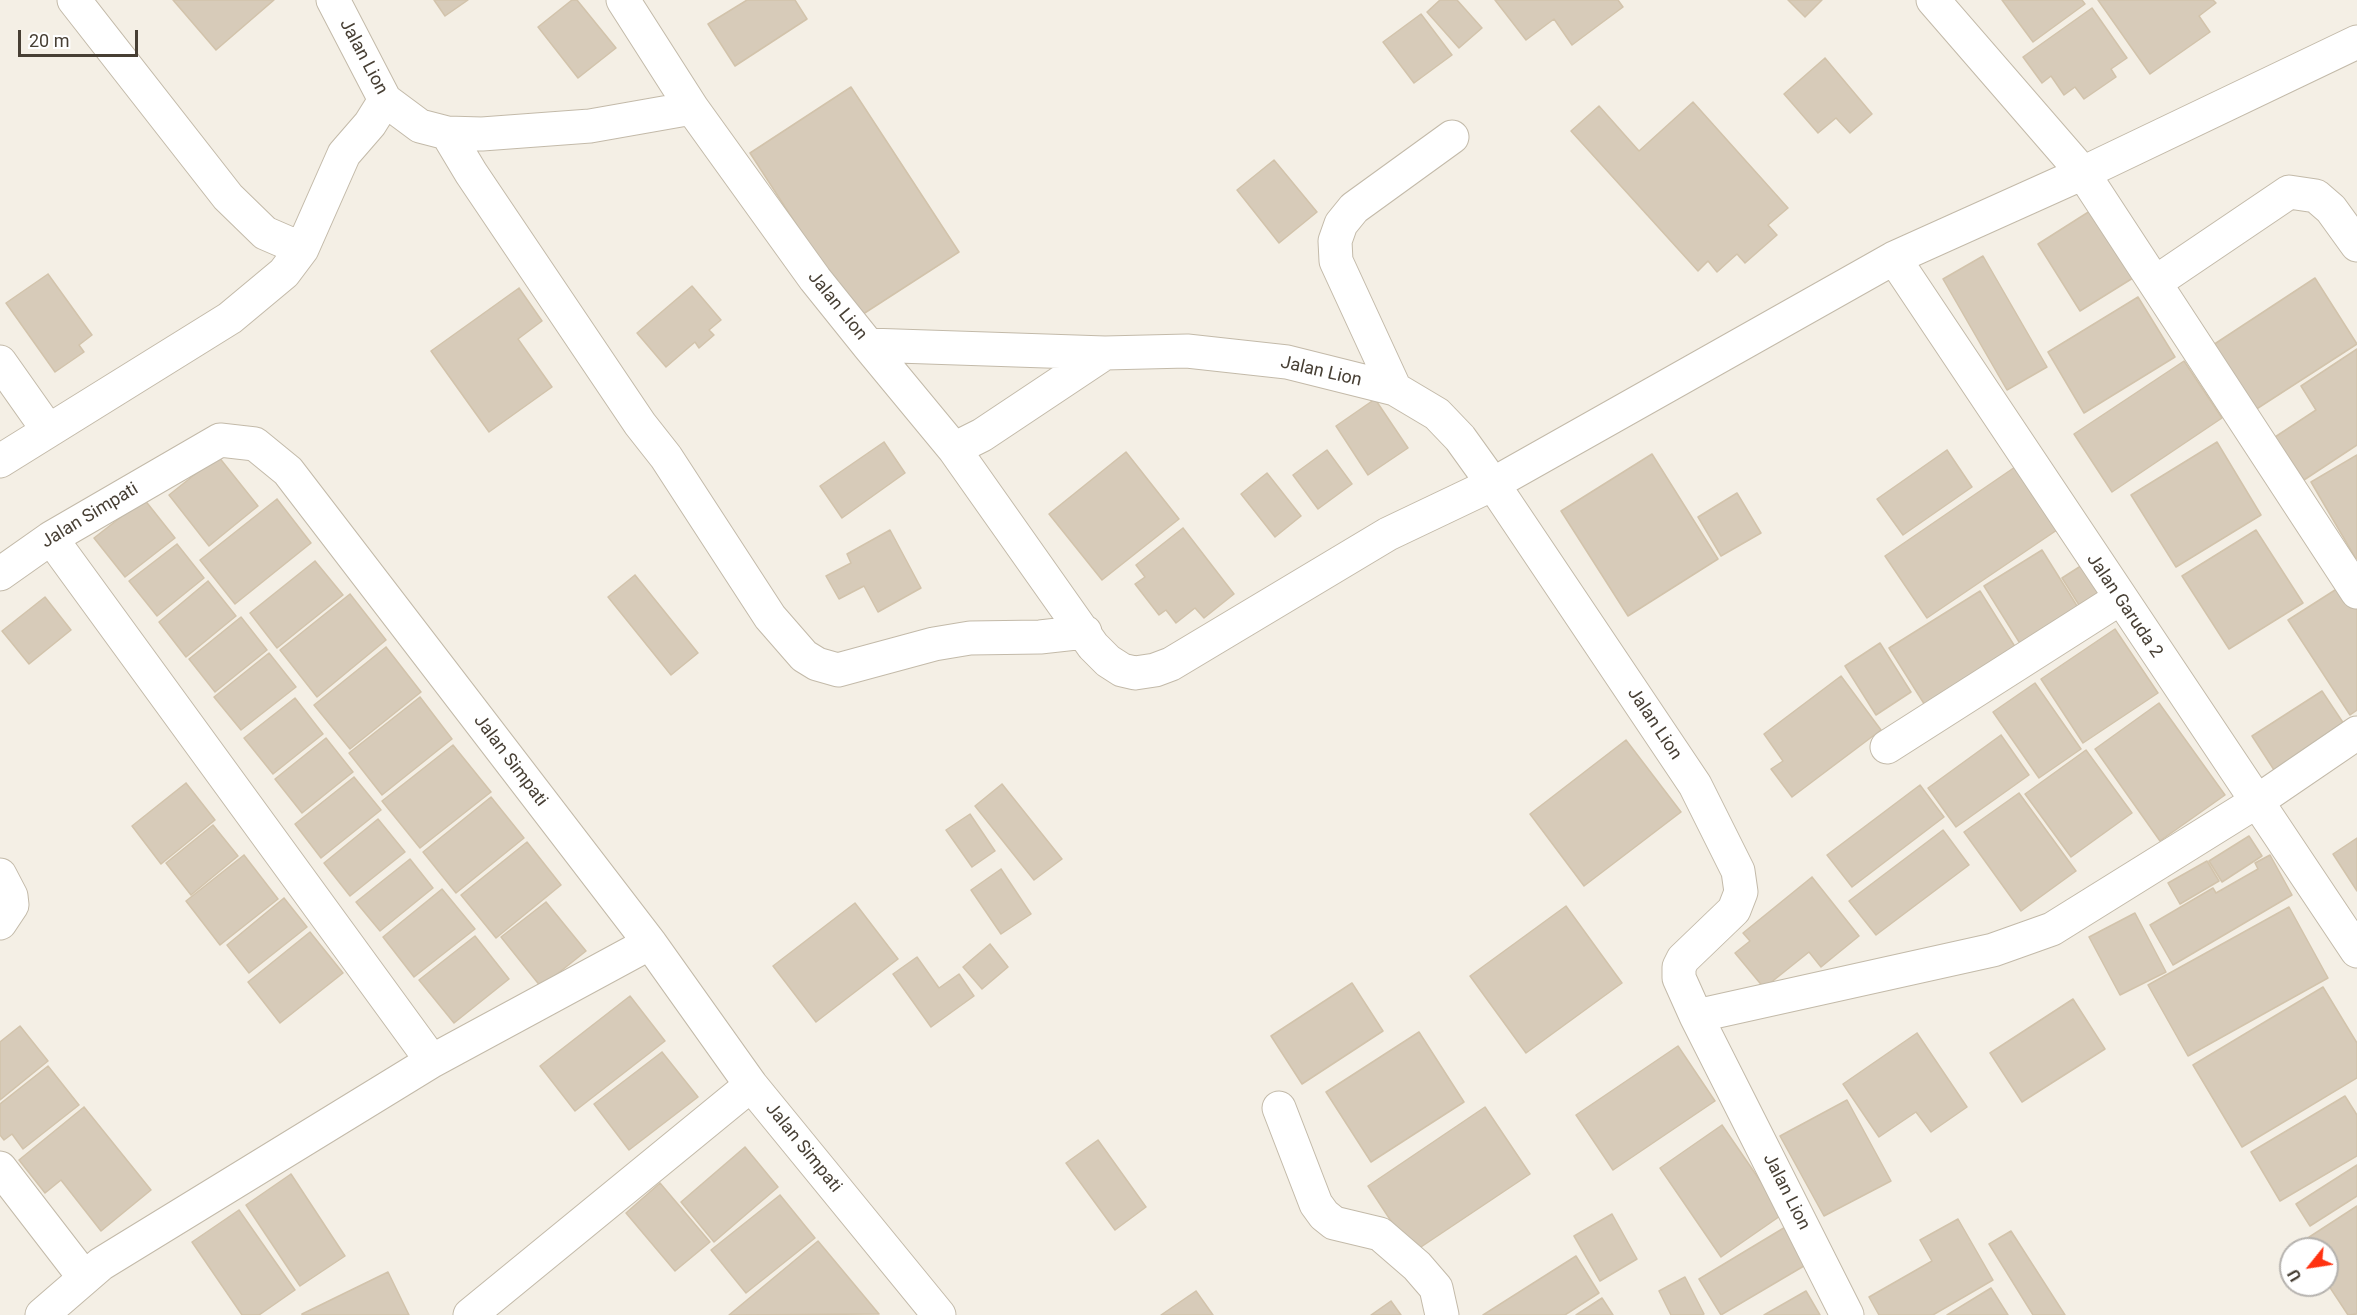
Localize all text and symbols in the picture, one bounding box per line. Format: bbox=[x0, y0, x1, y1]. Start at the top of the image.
street label: Jalan Lion bbox=[334, 15, 392, 99]
scale bar bbox=[21, 18, 141, 56]
text: 20 m bbox=[29, 30, 69, 51]
street label: Jalan Lion bbox=[803, 267, 871, 345]
street label: Jalan Lion bbox=[1278, 352, 1364, 392]
street label: Jalan Simpati bbox=[38, 479, 142, 553]
street label: Jalan Garuda 2 bbox=[2081, 550, 2167, 662]
street label: Jalan Lion bbox=[1622, 684, 1686, 764]
street label: Jalan Simpati bbox=[468, 711, 552, 811]
street label: Jalan Simpati bbox=[760, 1099, 846, 1197]
street label: Jalan Lion bbox=[1758, 1150, 1814, 1234]
north arrow bbox=[2279, 1237, 2339, 1297]
text: U bbox=[2284, 1266, 2306, 1285]

